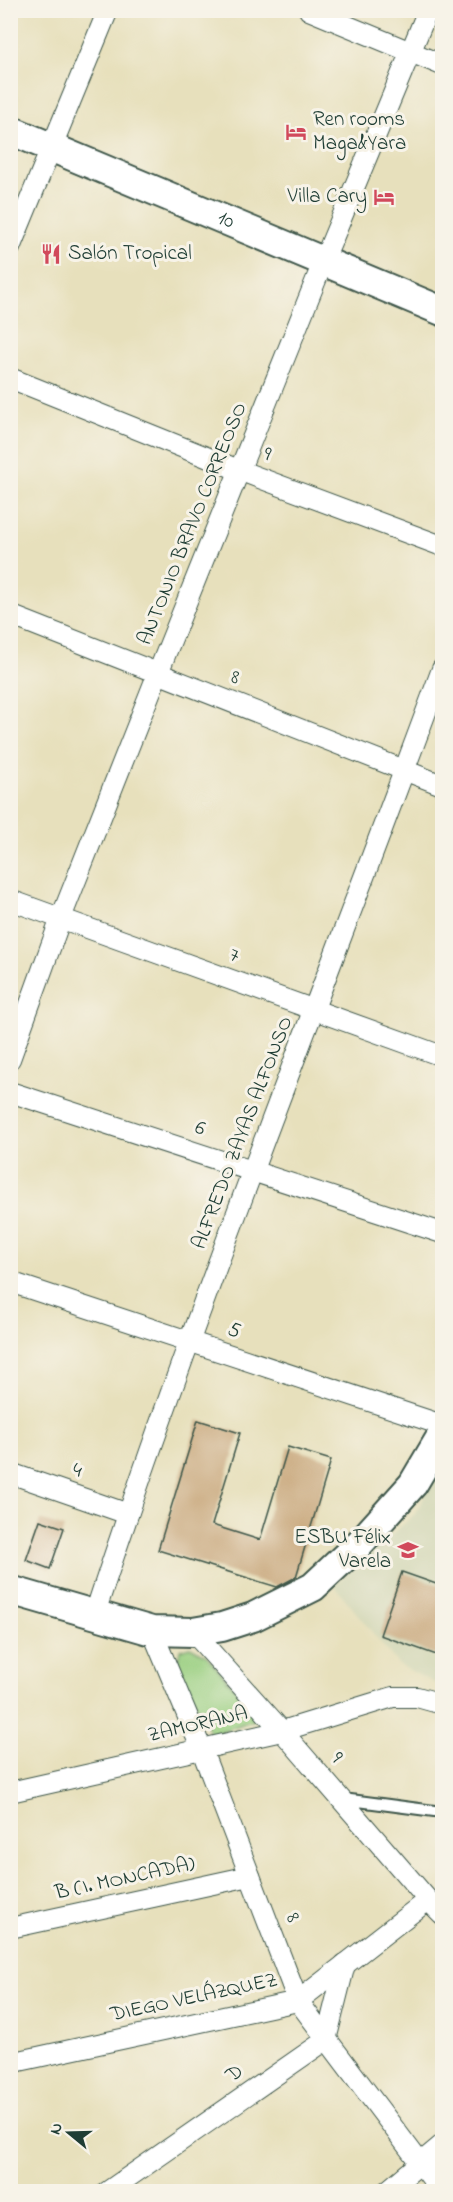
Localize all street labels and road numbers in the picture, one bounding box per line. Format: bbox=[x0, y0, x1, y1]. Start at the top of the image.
street label: 10 bbox=[213, 204, 239, 237]
street label: ANTONIO BRAVO CORREOSO bbox=[131, 398, 255, 650]
street label: 9 bbox=[259, 440, 276, 470]
street label: 8 bbox=[226, 663, 244, 693]
street label: 7 bbox=[225, 940, 244, 972]
street label: ALFREDO ZAYAS ALFONSO bbox=[185, 1012, 301, 1254]
street label: 6 bbox=[191, 1113, 209, 1145]
street label: 5 bbox=[224, 1315, 244, 1347]
street label: 4 bbox=[68, 1455, 86, 1487]
street label: ZAMORANA bbox=[145, 1699, 251, 1751]
street label: 9 bbox=[322, 1746, 350, 1771]
street label: B (I. MONCADA) bbox=[51, 1850, 198, 1909]
street label: 8 bbox=[277, 1909, 307, 1927]
street label: DIEGO VELÁZQUEZ bbox=[106, 1965, 280, 2031]
street label: D bbox=[219, 2057, 250, 2091]

